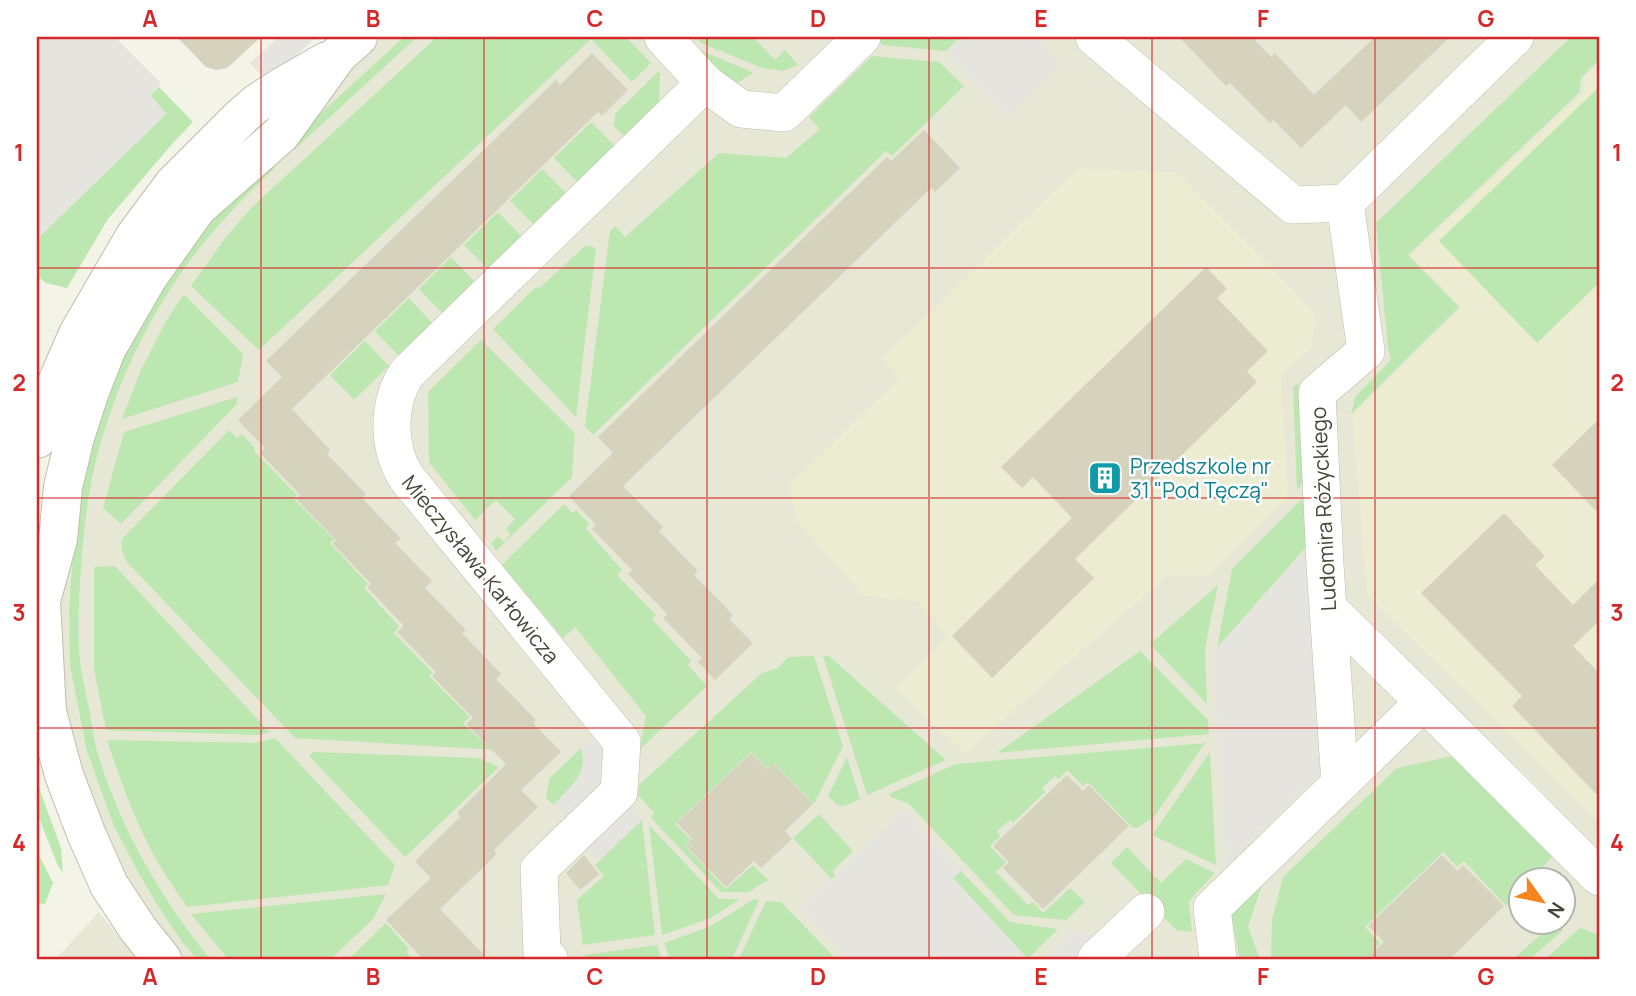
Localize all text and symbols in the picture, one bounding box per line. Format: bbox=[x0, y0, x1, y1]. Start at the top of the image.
text: A bbox=[142, 2, 158, 34]
text: B bbox=[366, 2, 380, 34]
text: C bbox=[587, 2, 604, 34]
text: D bbox=[810, 2, 826, 34]
text: E bbox=[1034, 2, 1048, 34]
text: F bbox=[1257, 2, 1269, 34]
text: G bbox=[1478, 2, 1495, 34]
text: 1 bbox=[14, 136, 24, 168]
text: 1 bbox=[1612, 136, 1622, 168]
text: 2 bbox=[12, 366, 26, 398]
text: 2 bbox=[1610, 366, 1624, 398]
street label: Ludomira Różyckiego bbox=[1304, 406, 1342, 612]
place label: Przedszkole nr 31 "Pod Tęczą" bbox=[1130, 452, 1272, 504]
building icon: Przedszkole nr 31 "Pod Tęczą" bbox=[1086, 459, 1124, 497]
street label: Mieczysława Karłowicza bbox=[396, 469, 566, 669]
text: 3 bbox=[12, 596, 26, 628]
text: 3 bbox=[1610, 596, 1624, 628]
text: 4 bbox=[12, 826, 26, 858]
text: 4 bbox=[1610, 826, 1624, 858]
north arrow bbox=[1506, 866, 1576, 936]
text: N bbox=[1542, 897, 1571, 923]
text: A bbox=[142, 960, 158, 992]
text: B bbox=[366, 960, 380, 992]
text: C bbox=[587, 960, 604, 992]
text: D bbox=[810, 960, 826, 992]
text: E bbox=[1034, 960, 1048, 992]
text: F bbox=[1257, 960, 1269, 992]
text: G bbox=[1478, 960, 1495, 992]

